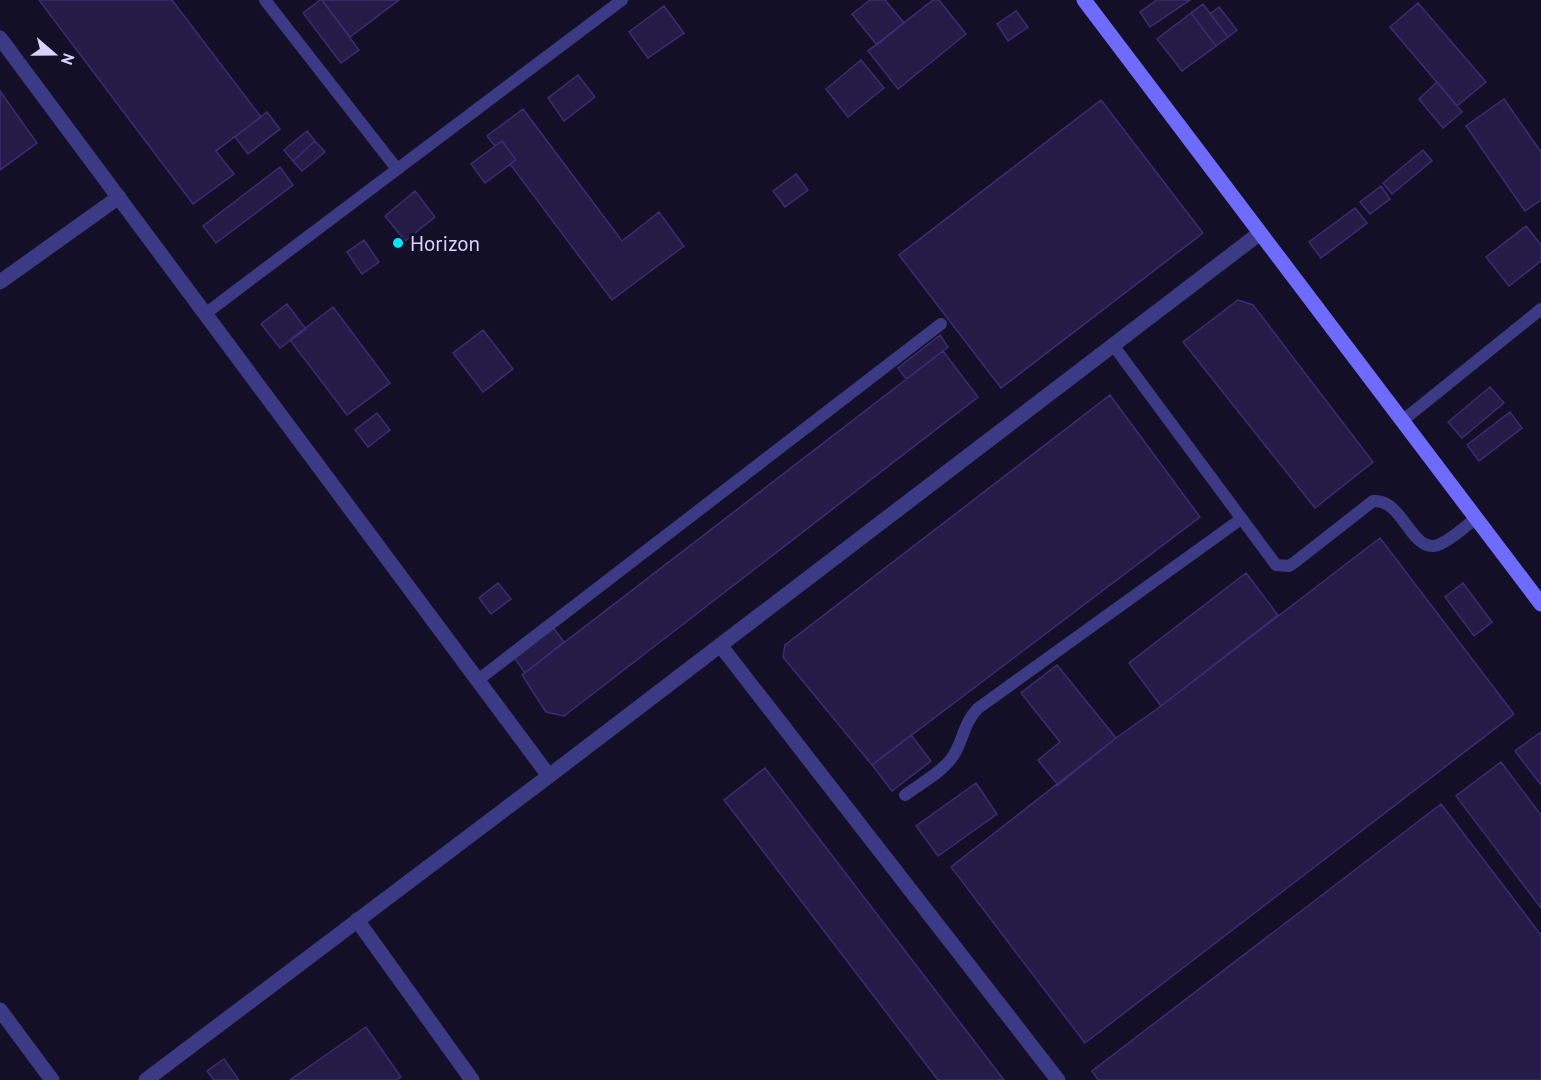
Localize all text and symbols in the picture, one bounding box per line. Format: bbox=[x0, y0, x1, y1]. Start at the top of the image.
north arrow bbox=[24, 24, 84, 84]
text: N bbox=[57, 51, 79, 67]
place label: Horizon bbox=[410, 230, 480, 257]
marker: Horizon bbox=[391, 236, 405, 250]

